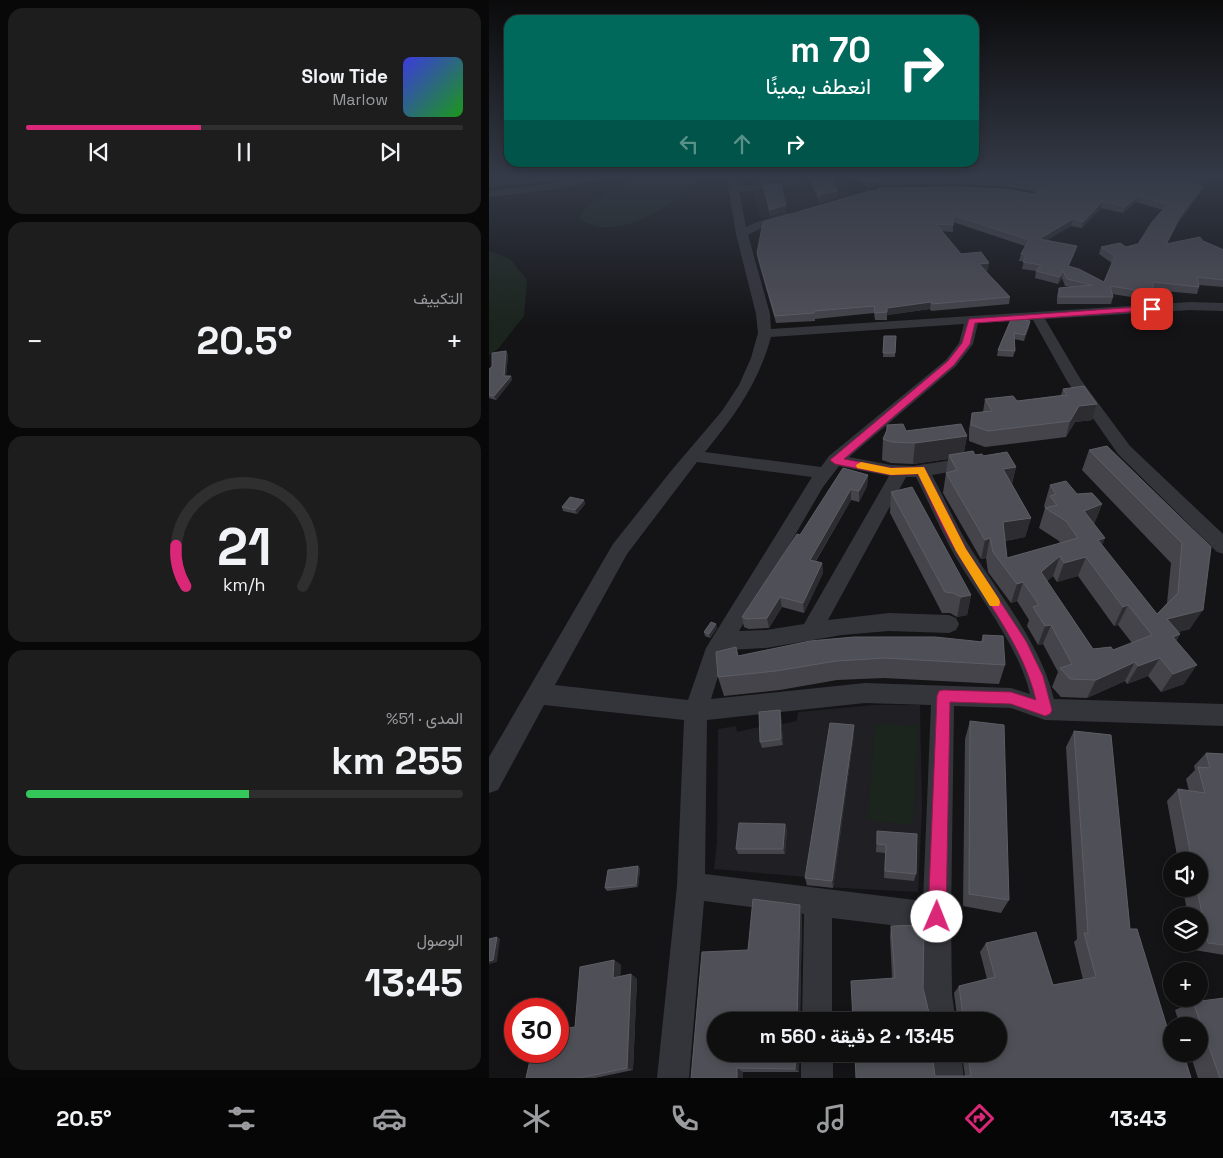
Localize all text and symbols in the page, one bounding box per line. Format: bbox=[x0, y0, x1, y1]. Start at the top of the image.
text: 70 m bbox=[790, 28, 871, 72]
icon: right bbox=[889, 35, 954, 100]
text: Slow Tide bbox=[302, 64, 388, 89]
text: انعطف يمينًا bbox=[765, 72, 871, 100]
text: Marlow bbox=[332, 89, 388, 110]
icon: left bbox=[675, 130, 703, 158]
icon: ahead bbox=[728, 130, 756, 158]
icon: right bbox=[781, 130, 809, 158]
icon: previous bbox=[85, 138, 113, 166]
icon: pause bbox=[230, 138, 258, 166]
icon: next bbox=[376, 138, 404, 166]
text: التكييف bbox=[413, 288, 463, 309]
pin bbox=[1131, 288, 1173, 330]
icon: arrive bbox=[1138, 295, 1166, 323]
text: 20.5° bbox=[197, 317, 292, 365]
text: − bbox=[26, 323, 43, 359]
text: + bbox=[446, 323, 463, 359]
text: 21 bbox=[217, 514, 272, 580]
text: km/h bbox=[223, 573, 266, 596]
text: المدى · 51% bbox=[386, 708, 463, 729]
text: 255 km bbox=[331, 737, 463, 785]
map controls bbox=[1163, 852, 1208, 1062]
button: sound bbox=[1163, 852, 1208, 897]
position arrow bbox=[910, 890, 962, 942]
button: layers bbox=[1163, 907, 1208, 952]
text: الوصول bbox=[417, 930, 463, 951]
text: 13:45 bbox=[364, 959, 463, 1007]
button: + bbox=[1163, 962, 1208, 1007]
speed limit sign: 30 bbox=[504, 998, 569, 1063]
button: − bbox=[1163, 1017, 1208, 1062]
text: 13:45 · 2 دقيقة · 560 m bbox=[760, 1024, 954, 1049]
icon: filters bbox=[224, 1101, 259, 1136]
icon: car bbox=[372, 1101, 407, 1136]
icon: climate bbox=[519, 1101, 554, 1136]
icon: phone bbox=[667, 1101, 702, 1136]
icon: music bbox=[814, 1101, 849, 1136]
icon: directions bbox=[962, 1101, 997, 1136]
text: 20.5° bbox=[56, 1104, 112, 1132]
text: 13:43 bbox=[1109, 1104, 1167, 1132]

